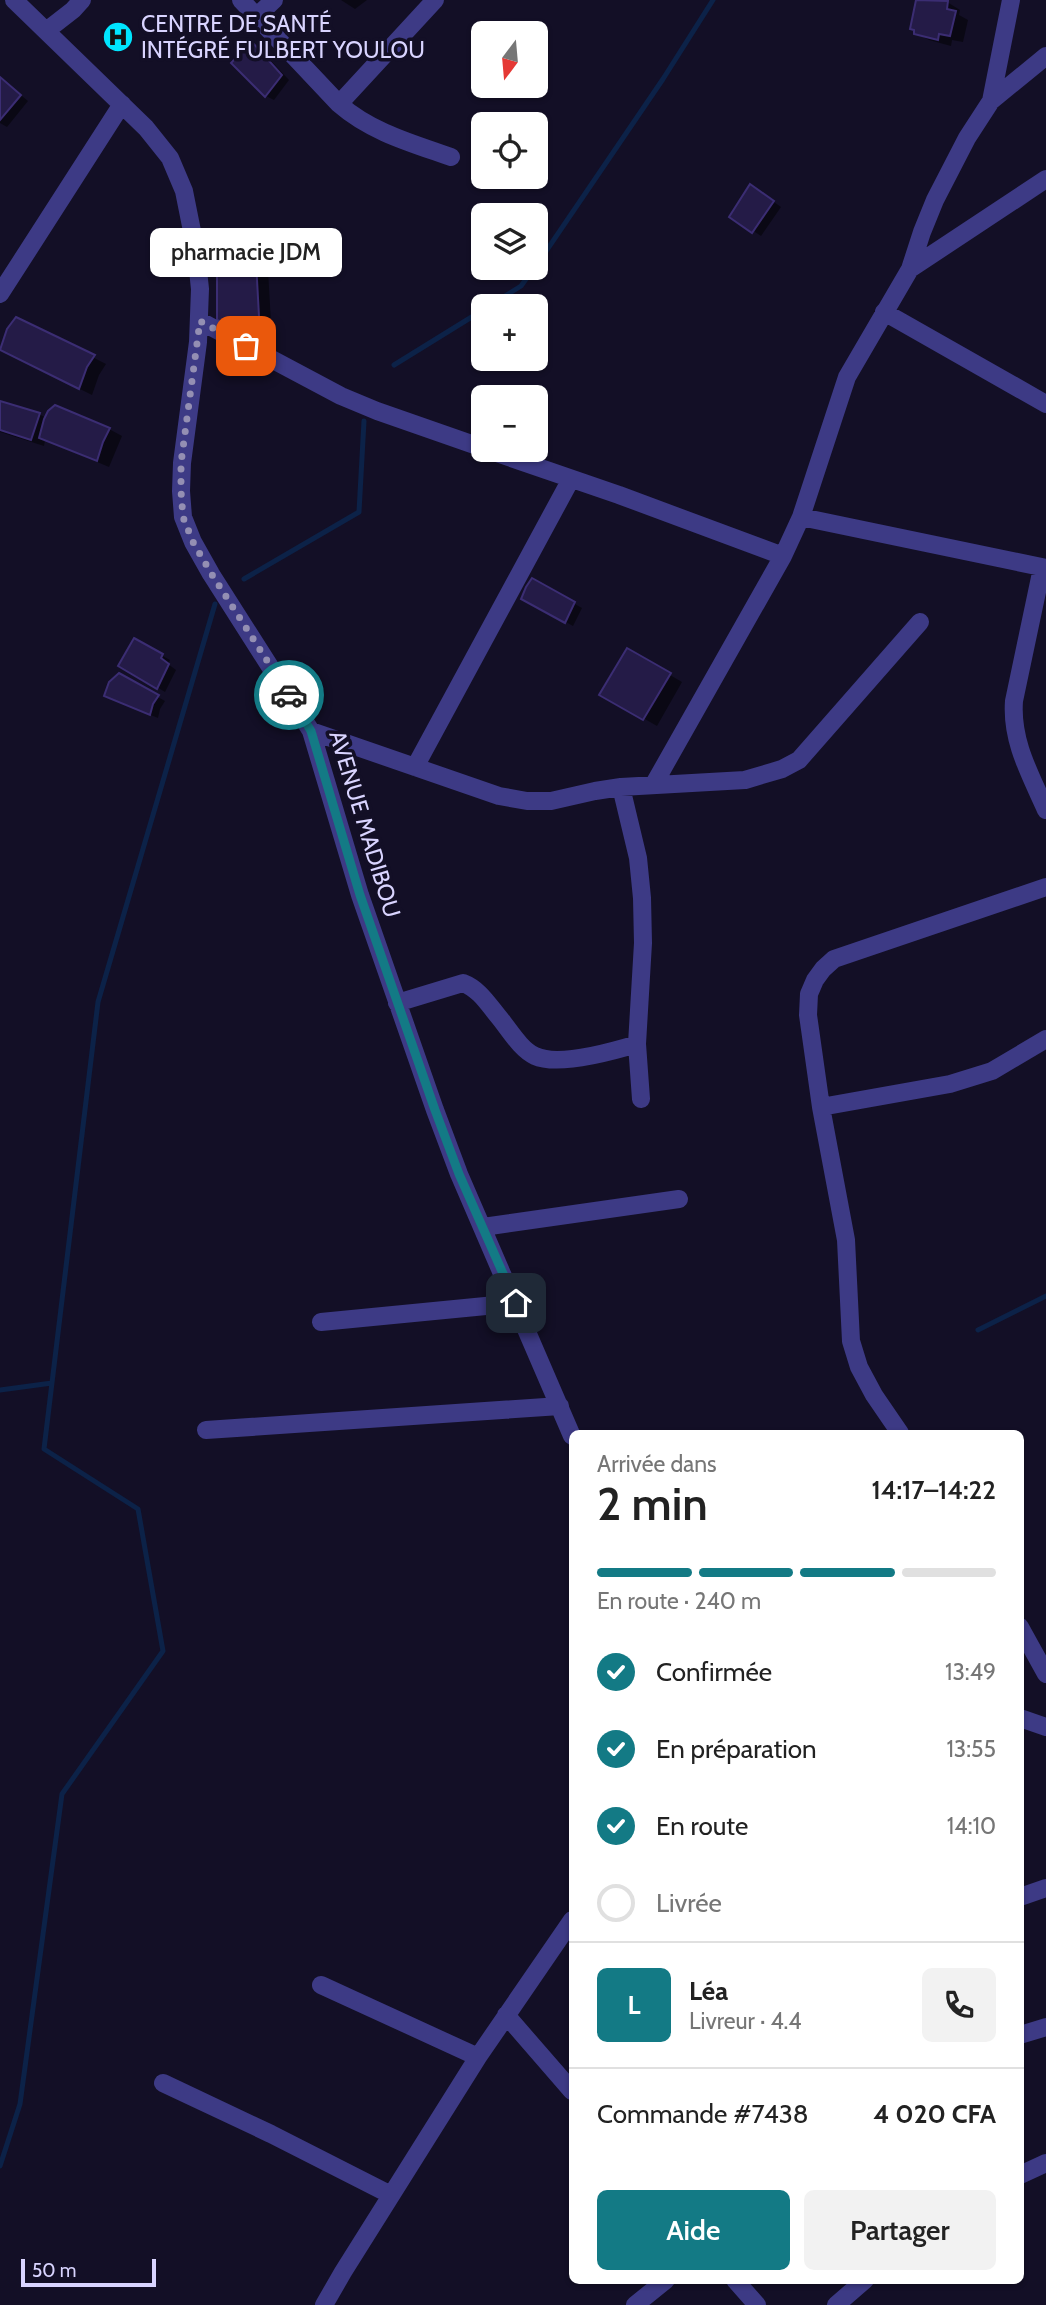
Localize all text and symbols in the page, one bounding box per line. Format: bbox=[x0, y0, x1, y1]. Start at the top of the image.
place label: CENTRE DE SANTÉ INTÉGRÉ FULBERT YOULOU bbox=[141, 9, 425, 64]
hospital icon: CENTRE DE SANTÉ INTÉGRÉ FULBERT YOULOU bbox=[101, 20, 135, 54]
north arrow bbox=[471, 21, 548, 98]
map controls bbox=[471, 21, 548, 462]
button: locate bbox=[471, 112, 548, 189]
button: layers bbox=[471, 203, 548, 280]
callout: pharmacie JDM bbox=[150, 227, 342, 276]
text: pharmacie JDM bbox=[171, 238, 321, 266]
button: + bbox=[471, 294, 548, 371]
pin bbox=[216, 316, 276, 376]
icon: bag bbox=[227, 327, 265, 365]
button: − bbox=[471, 385, 548, 462]
courier bbox=[254, 660, 324, 730]
icon: car bbox=[270, 676, 308, 714]
street label: AVENUE MADIBOU bbox=[323, 727, 407, 921]
pin bbox=[486, 1273, 546, 1333]
icon: home bbox=[497, 1284, 535, 1322]
text: Arrivée dans bbox=[597, 1450, 717, 1478]
text: 14:17–14:22 bbox=[872, 1474, 996, 1506]
text: 2 min bbox=[597, 1476, 708, 1532]
text: En route · 240 m bbox=[597, 1587, 761, 1615]
icon: check bbox=[597, 1653, 635, 1691]
text: Confirmée bbox=[656, 1656, 772, 1688]
text: 13:49 bbox=[945, 1658, 996, 1686]
icon: check bbox=[597, 1730, 635, 1768]
text: En préparation bbox=[656, 1733, 817, 1765]
text: 13:55 bbox=[946, 1735, 996, 1763]
icon: check bbox=[597, 1807, 635, 1845]
text: En route bbox=[656, 1810, 748, 1842]
text: 14:10 bbox=[947, 1812, 996, 1840]
text: Livrée bbox=[656, 1887, 722, 1919]
button: phone bbox=[922, 1968, 996, 2042]
text: Léa bbox=[689, 1975, 728, 2007]
text: L bbox=[627, 1989, 641, 2021]
text: Livreur · 4.4 bbox=[689, 2007, 802, 2035]
text: Commande #7438 bbox=[597, 2098, 808, 2130]
text: 4 020 CFA bbox=[873, 2098, 996, 2130]
button: Aide bbox=[597, 2190, 790, 2270]
button: Partager bbox=[804, 2190, 996, 2270]
scale bar bbox=[21, 2256, 156, 2288]
text: 50 m bbox=[32, 2259, 76, 2282]

